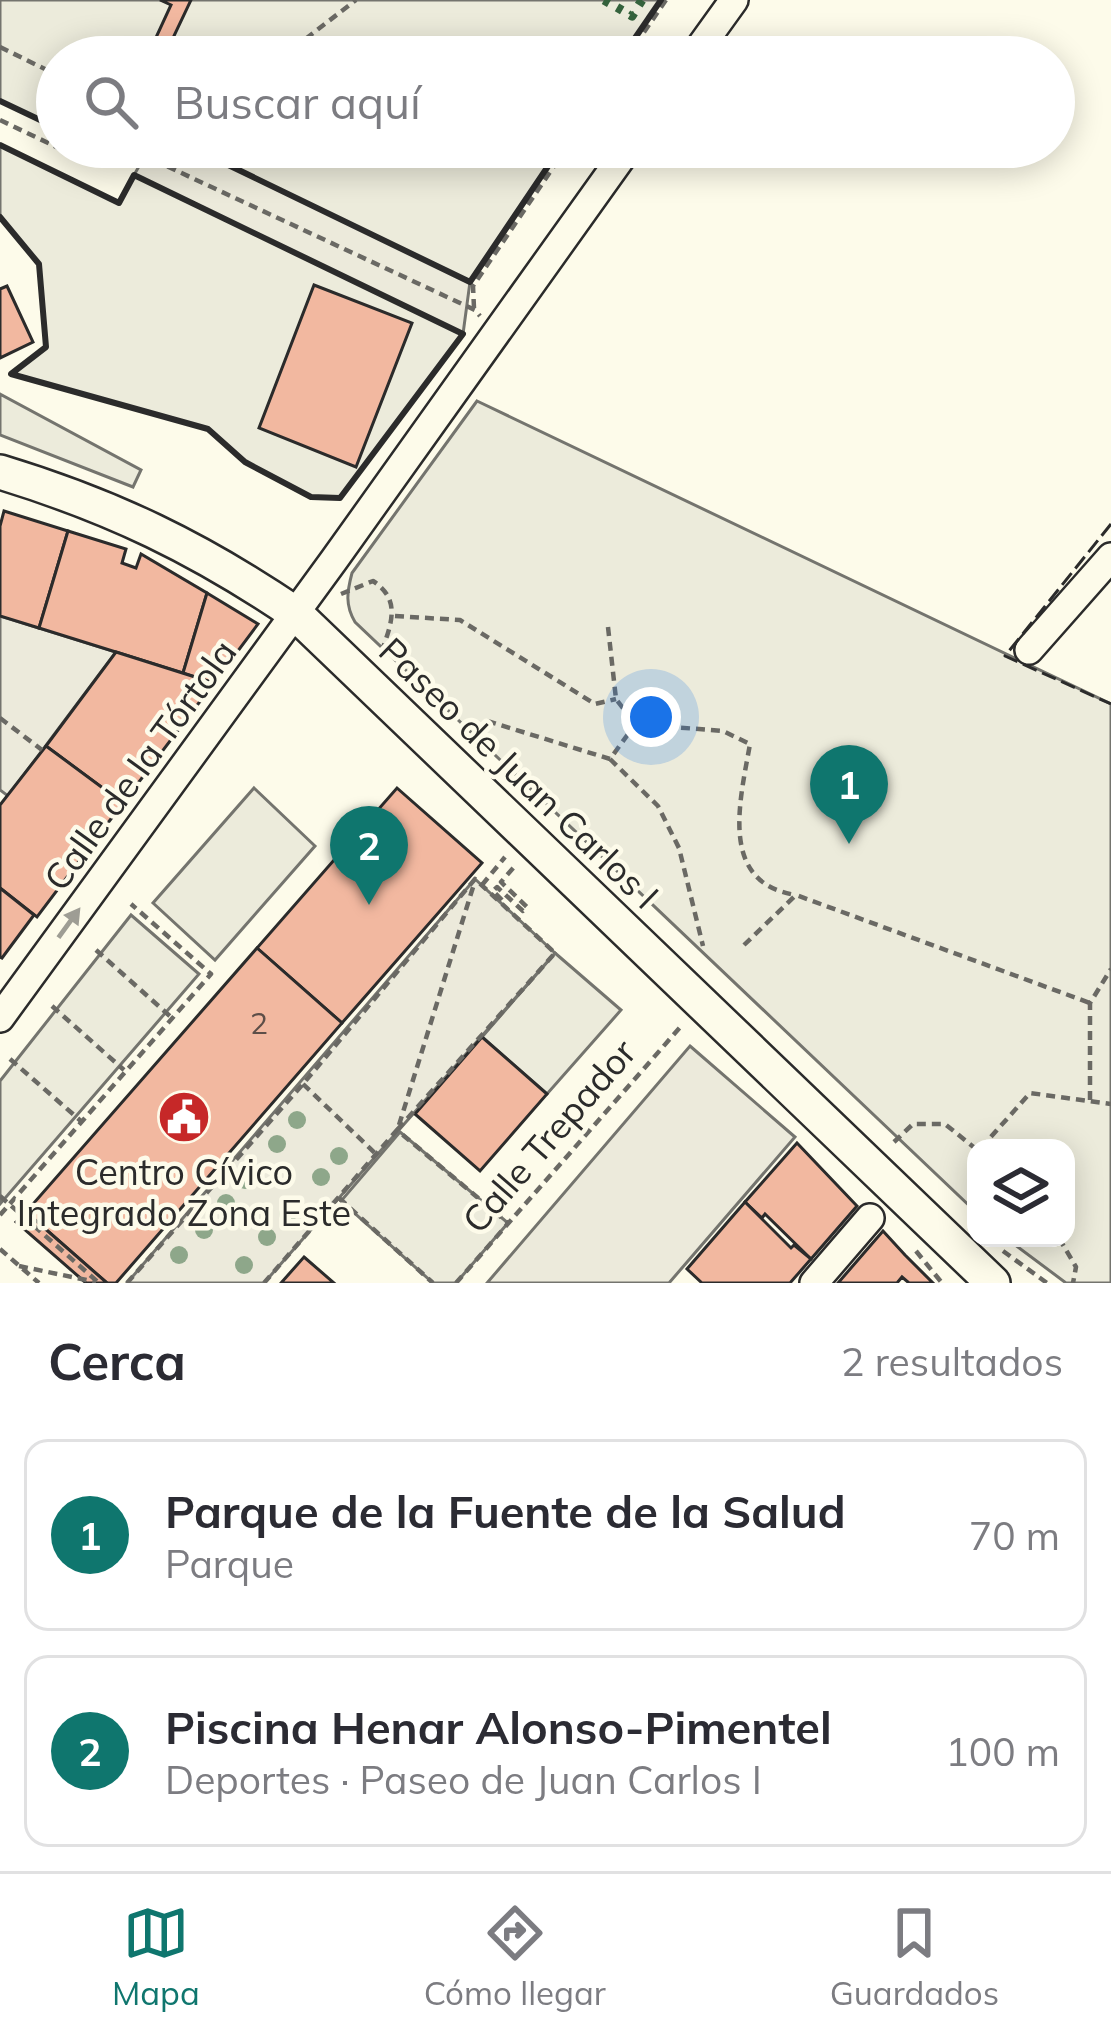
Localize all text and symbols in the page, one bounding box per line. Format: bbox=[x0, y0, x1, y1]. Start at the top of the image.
search box bbox=[36, 36, 1075, 168]
icon: search bbox=[78, 69, 144, 135]
text: Buscar aquí bbox=[174, 74, 421, 130]
street label: Paseo de Juan Carlos I bbox=[370, 628, 669, 918]
street label: Calle de la Tórtola bbox=[34, 631, 246, 899]
your location bbox=[621, 687, 681, 747]
pin: 1 bbox=[810, 745, 888, 844]
pin: 2 bbox=[330, 806, 408, 905]
one-way arrow bbox=[56, 907, 80, 939]
house number: 2 bbox=[250, 1004, 268, 1042]
street label: Calle Trepador bbox=[452, 1030, 645, 1242]
public building icon: Centro Cívico Integrado Zona Este bbox=[156, 1089, 212, 1145]
map controls bbox=[967, 1139, 1075, 1247]
button: layers bbox=[967, 1139, 1075, 1247]
place label: Centro Cívico Integrado Zona Este bbox=[17, 1149, 351, 1235]
text: Cerca bbox=[48, 1329, 186, 1393]
text: 2 resultados bbox=[841, 1337, 1063, 1386]
text: Parque de la Fuente de la Salud bbox=[165, 1483, 846, 1539]
text: 1 bbox=[78, 1511, 102, 1560]
text: 70 m bbox=[969, 1511, 1060, 1560]
text: Parque bbox=[165, 1539, 294, 1588]
text: Piscina Henar Alonso-Pimentel bbox=[165, 1699, 832, 1755]
text: 2 bbox=[78, 1727, 102, 1776]
text: 100 m bbox=[945, 1727, 1060, 1776]
text: Deportes · Paseo de Juan Carlos I bbox=[165, 1755, 762, 1804]
tab: Mapa bbox=[112, 1900, 200, 2013]
tab: Cómo llegar bbox=[424, 1900, 606, 2013]
tab: Guardados bbox=[830, 1900, 999, 2013]

